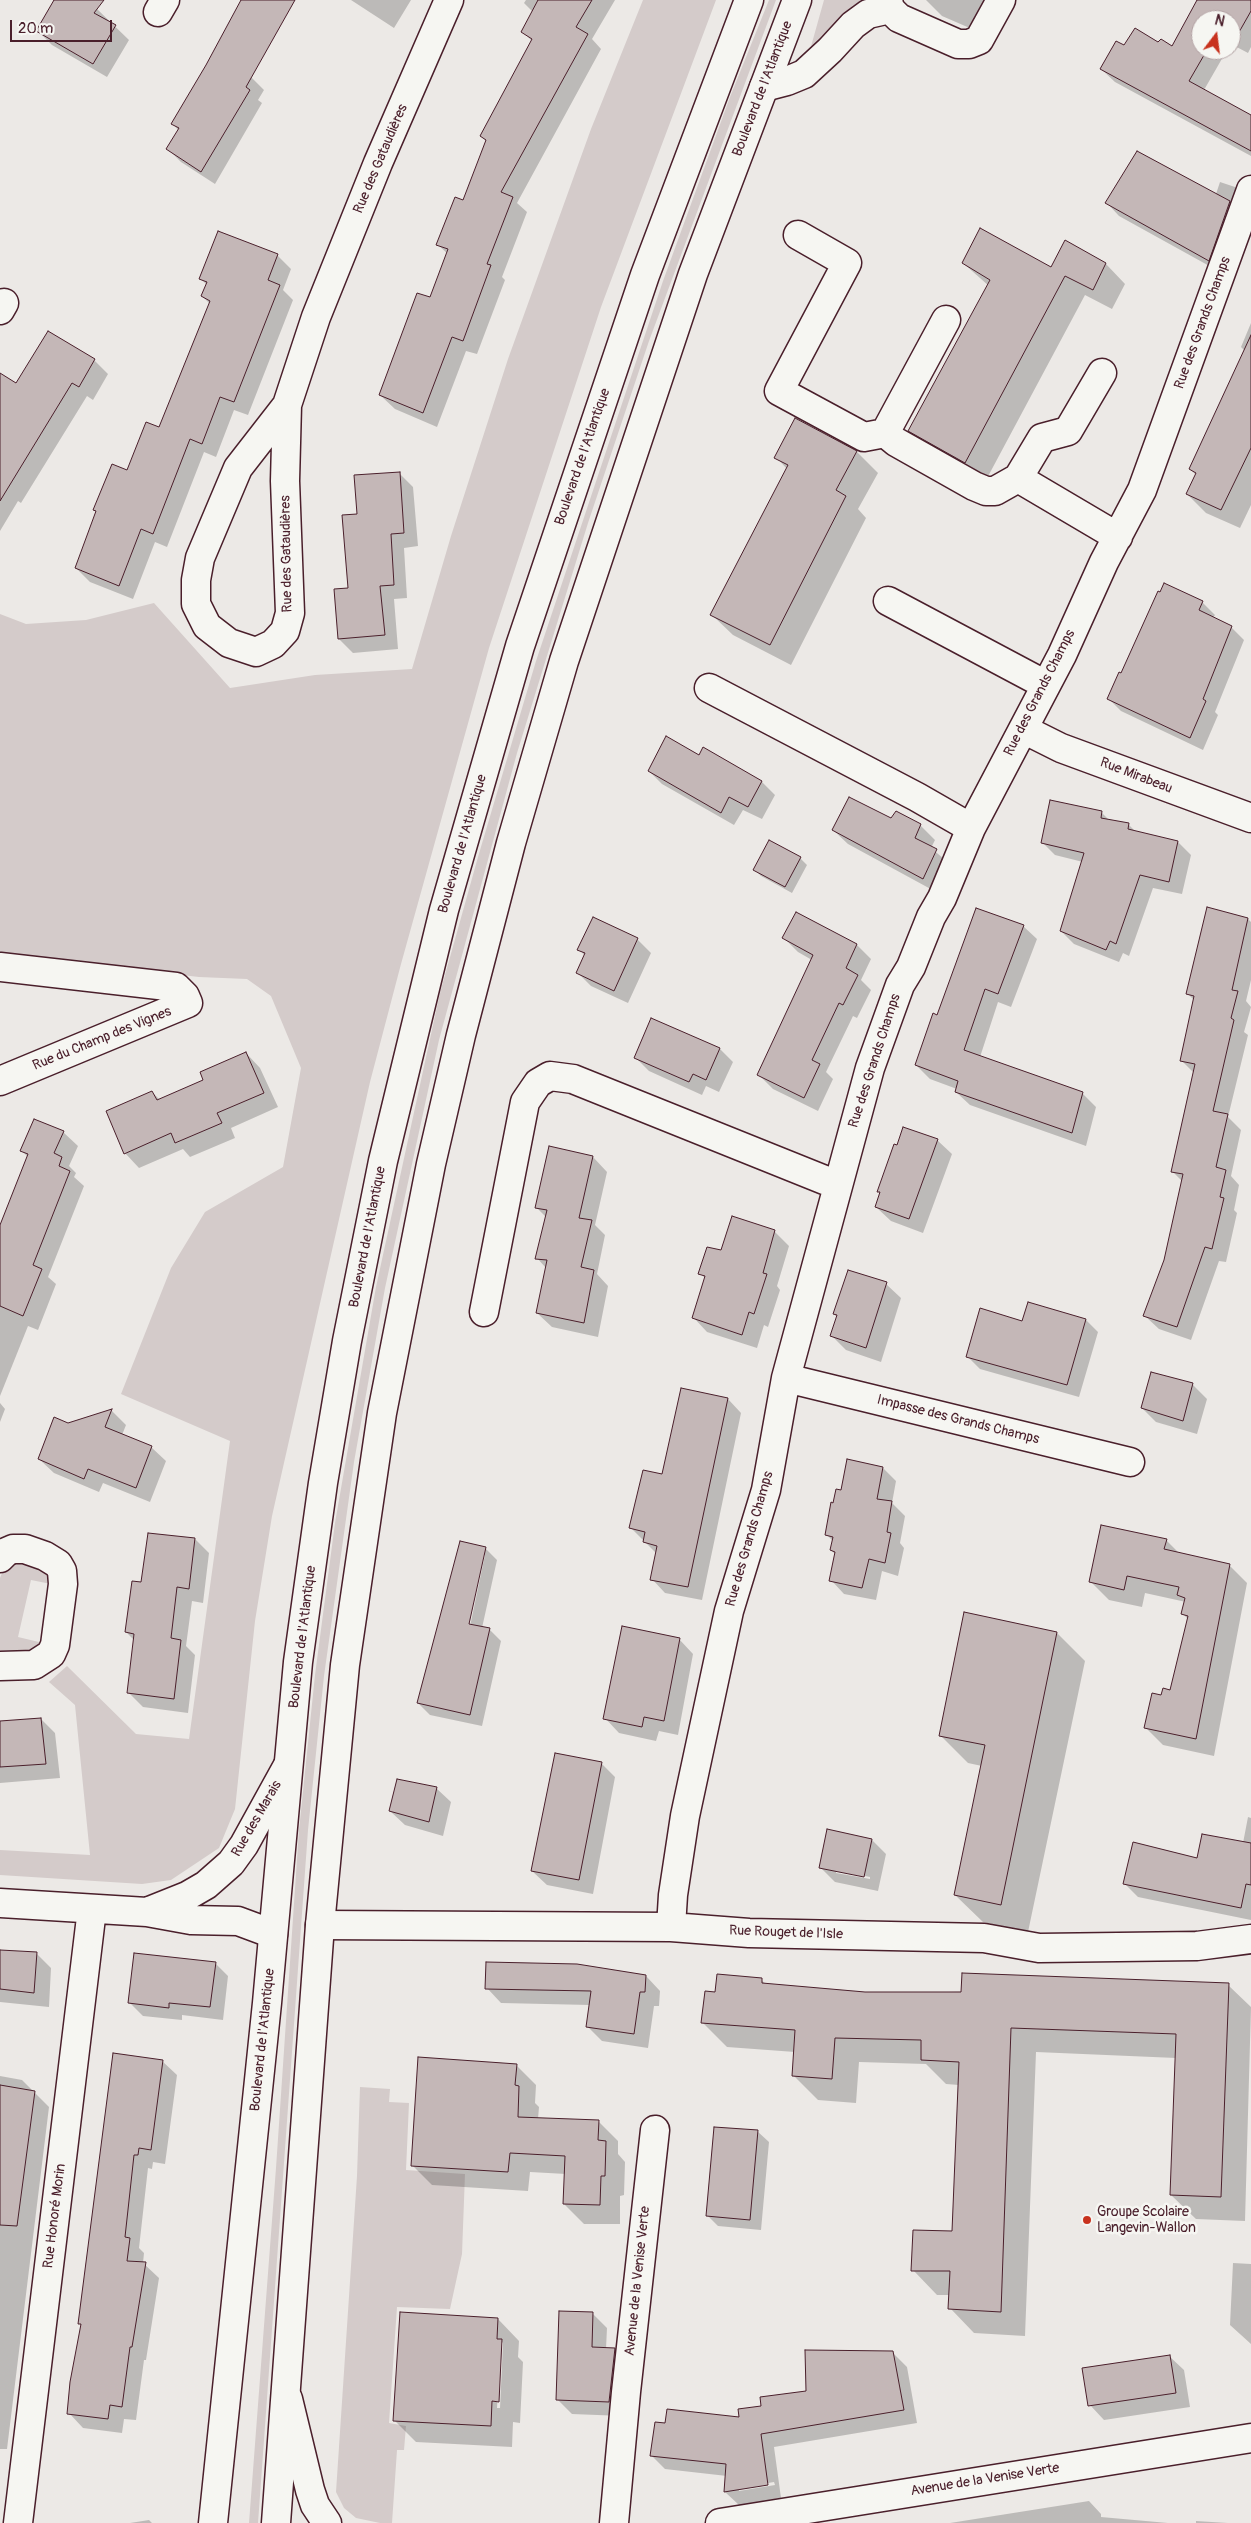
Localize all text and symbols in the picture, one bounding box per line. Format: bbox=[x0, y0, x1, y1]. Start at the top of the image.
scale bar bbox=[12, 10, 115, 42]
north arrow bbox=[1191, 10, 1241, 60]
text: N bbox=[1213, 12, 1227, 30]
text: 20 m bbox=[18, 19, 53, 38]
street label: Boulevard de l'Atlantique bbox=[729, 19, 797, 159]
street label: Rue des Gataudières bbox=[350, 102, 412, 216]
street label: Rue des Grands Champs bbox=[1171, 254, 1235, 392]
street label: Boulevard de l'Atlantique bbox=[552, 386, 614, 528]
street label: Rue des Gataudières bbox=[278, 495, 296, 613]
street label: Rue des Grands Champs bbox=[1001, 627, 1079, 759]
street label: Rue Mirabeau bbox=[1097, 755, 1175, 797]
street label: Boulevard de l'Atlantique bbox=[435, 773, 491, 915]
street label: Rue des Grands Champs bbox=[845, 992, 905, 1130]
street label: Rue du Champ des Vignes bbox=[30, 1003, 174, 1075]
street label: Boulevard de l'Atlantique bbox=[346, 1165, 390, 1309]
street label: Impasse des Grands Champs bbox=[875, 1392, 1041, 1448]
street label: Rue des Grands Champs bbox=[723, 1470, 777, 1608]
street label: Boulevard de l'Atlantique bbox=[286, 1565, 320, 1709]
street label: Rue des Marais bbox=[228, 1778, 286, 1860]
street label: Rue Rouget de l'Isle bbox=[729, 1923, 843, 1943]
street label: Boulevard de l'Atlantique bbox=[247, 1968, 279, 2112]
street label: Rue Honoré Morin bbox=[40, 2163, 70, 2269]
place label: Groupe Scolaire Langevin-Wallon bbox=[1097, 2204, 1196, 2236]
street label: Avenue de la Venise Verte bbox=[622, 2205, 654, 2357]
marker: Groupe Scolaire Langevin-Wallon bbox=[1081, 2214, 1093, 2226]
street label: Avenue de la Venise Verte bbox=[909, 2460, 1061, 2500]

